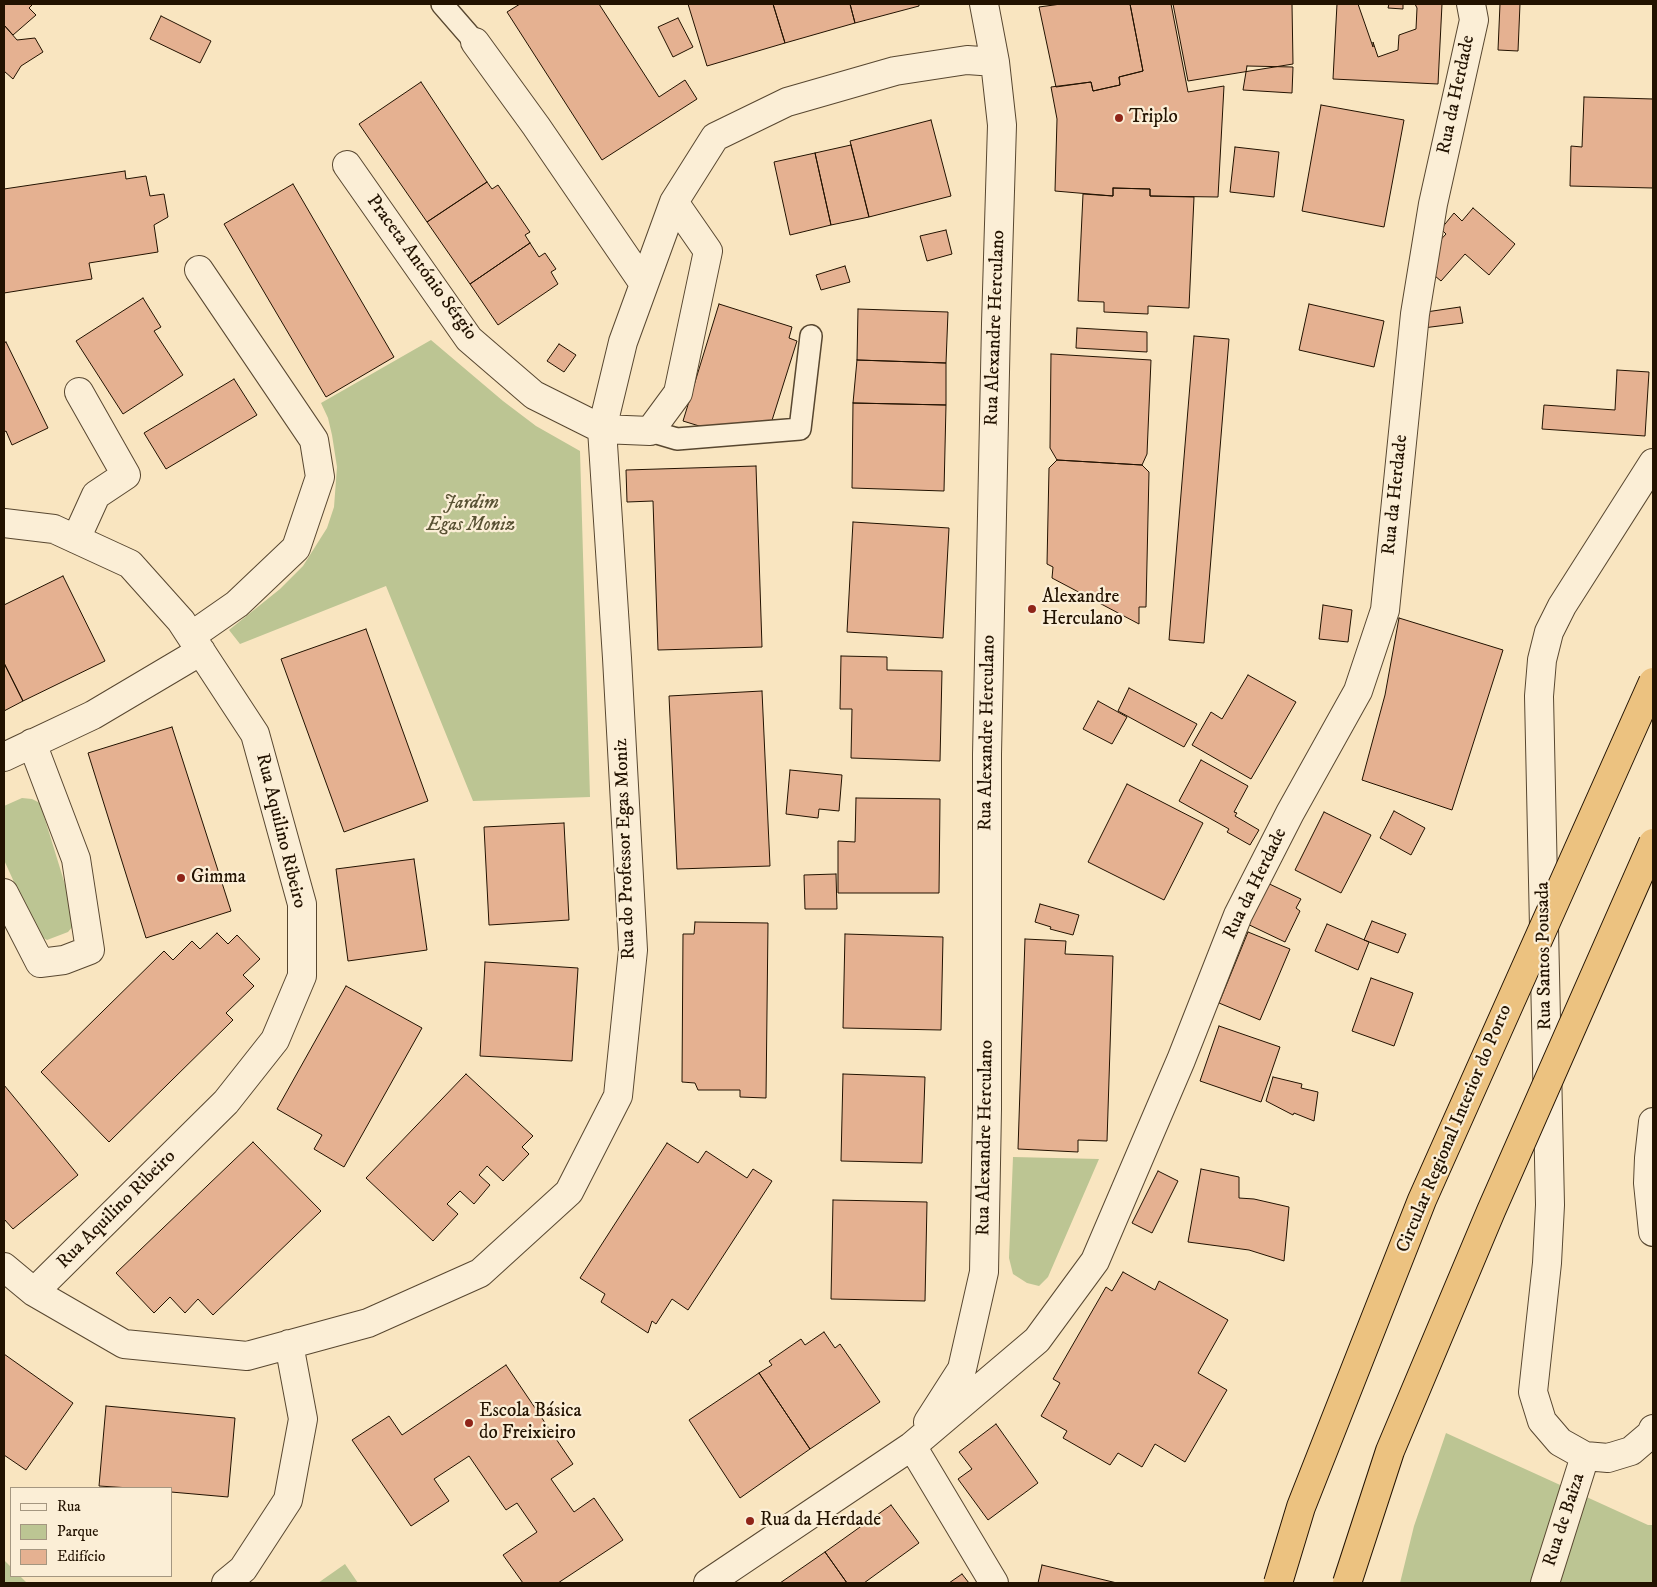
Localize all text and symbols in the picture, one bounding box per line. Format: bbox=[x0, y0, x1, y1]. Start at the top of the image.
street label: Rua da Herdade bbox=[1433, 33, 1481, 157]
place label: Triplo bbox=[1129, 107, 1178, 129]
marker: Triplo bbox=[1113, 112, 1125, 124]
street label: Praceta António Sérgio bbox=[361, 191, 481, 345]
street label: Rua Alexandre Herculano bbox=[981, 230, 1011, 426]
street label: Rua da Herdade bbox=[1378, 434, 1414, 556]
park label: Jardim Egas Moniz bbox=[427, 493, 515, 537]
place label: Alexandre Herculano bbox=[1042, 587, 1123, 631]
marker: Alexandre Herculano bbox=[1026, 603, 1038, 615]
street label: Rua Alexandre Herculano bbox=[975, 635, 1001, 831]
street label: Rua do Professor Egas Moniz bbox=[611, 738, 641, 960]
street label: Rua Aquilino Ribeiro bbox=[250, 751, 310, 911]
street label: Rua da Herdade bbox=[1219, 825, 1293, 943]
place label: Gimma bbox=[191, 867, 246, 889]
marker: Gimma bbox=[175, 872, 187, 884]
street label: Rua Santos Pousada bbox=[1532, 882, 1558, 1030]
street label: Circular Regional Interior do Porto bbox=[1392, 1002, 1518, 1256]
street label: Rua Alexandre Herculano bbox=[973, 1040, 999, 1236]
street label: Rua Aquilino Ribeiro bbox=[53, 1146, 181, 1274]
place label: Escola Básica do Freixieiro bbox=[479, 1401, 582, 1445]
marker: Escola Básica do Freixieiro bbox=[463, 1417, 475, 1429]
street label: Rua de Baiza bbox=[1539, 1471, 1591, 1569]
legend bbox=[10, 1487, 172, 1577]
text: Rua bbox=[57, 1497, 81, 1516]
place label: Rua da Herdade bbox=[760, 1510, 881, 1532]
marker: Rua da Herdade bbox=[744, 1515, 756, 1527]
text: Parque bbox=[57, 1522, 98, 1541]
text: Edifício bbox=[57, 1547, 105, 1566]

